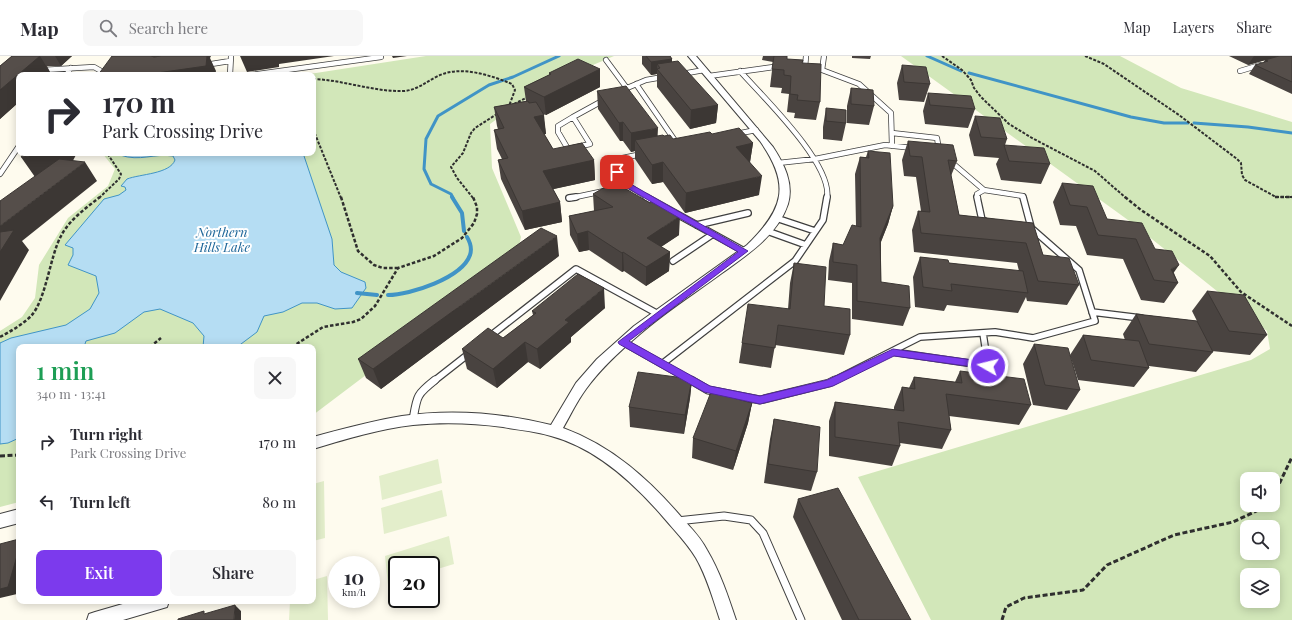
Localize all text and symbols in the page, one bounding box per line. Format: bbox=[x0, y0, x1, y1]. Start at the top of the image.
search box bbox=[83, 10, 363, 46]
text: Map bbox=[20, 15, 59, 41]
icon: search bbox=[97, 17, 119, 39]
text: Search here bbox=[129, 18, 208, 38]
text: Map bbox=[1123, 18, 1151, 37]
text: Layers bbox=[1173, 18, 1214, 37]
text: Share bbox=[1236, 18, 1272, 37]
text: 170 m bbox=[102, 83, 175, 120]
icon: right bbox=[36, 88, 88, 140]
text: Park Crossing Drive bbox=[102, 119, 263, 143]
pin bbox=[600, 155, 634, 189]
icon: arrive bbox=[606, 161, 628, 183]
water label: Northern Hills Lake bbox=[193, 223, 250, 255]
position arrow bbox=[967, 345, 1009, 387]
text: 1 min bbox=[36, 354, 94, 386]
button: close bbox=[254, 357, 296, 399]
text: 340 m · 13:41 bbox=[36, 385, 106, 402]
text: Turn right bbox=[70, 424, 143, 444]
icon: right bbox=[36, 431, 58, 453]
text: 170 m bbox=[258, 432, 296, 452]
text: Park Crossing Drive bbox=[70, 444, 186, 461]
map controls bbox=[1240, 472, 1280, 608]
button: sound bbox=[1240, 472, 1280, 512]
icon: left bbox=[36, 491, 58, 513]
text: Turn left bbox=[70, 492, 131, 512]
text: 80 m bbox=[262, 492, 296, 512]
button: search bbox=[1240, 520, 1280, 560]
button: Exit bbox=[36, 550, 162, 596]
button: Share bbox=[170, 550, 296, 596]
speed limit sign: 20 bbox=[388, 556, 440, 608]
text: 10 bbox=[344, 563, 364, 590]
button: layers bbox=[1240, 568, 1280, 608]
text: km/h bbox=[342, 585, 366, 599]

